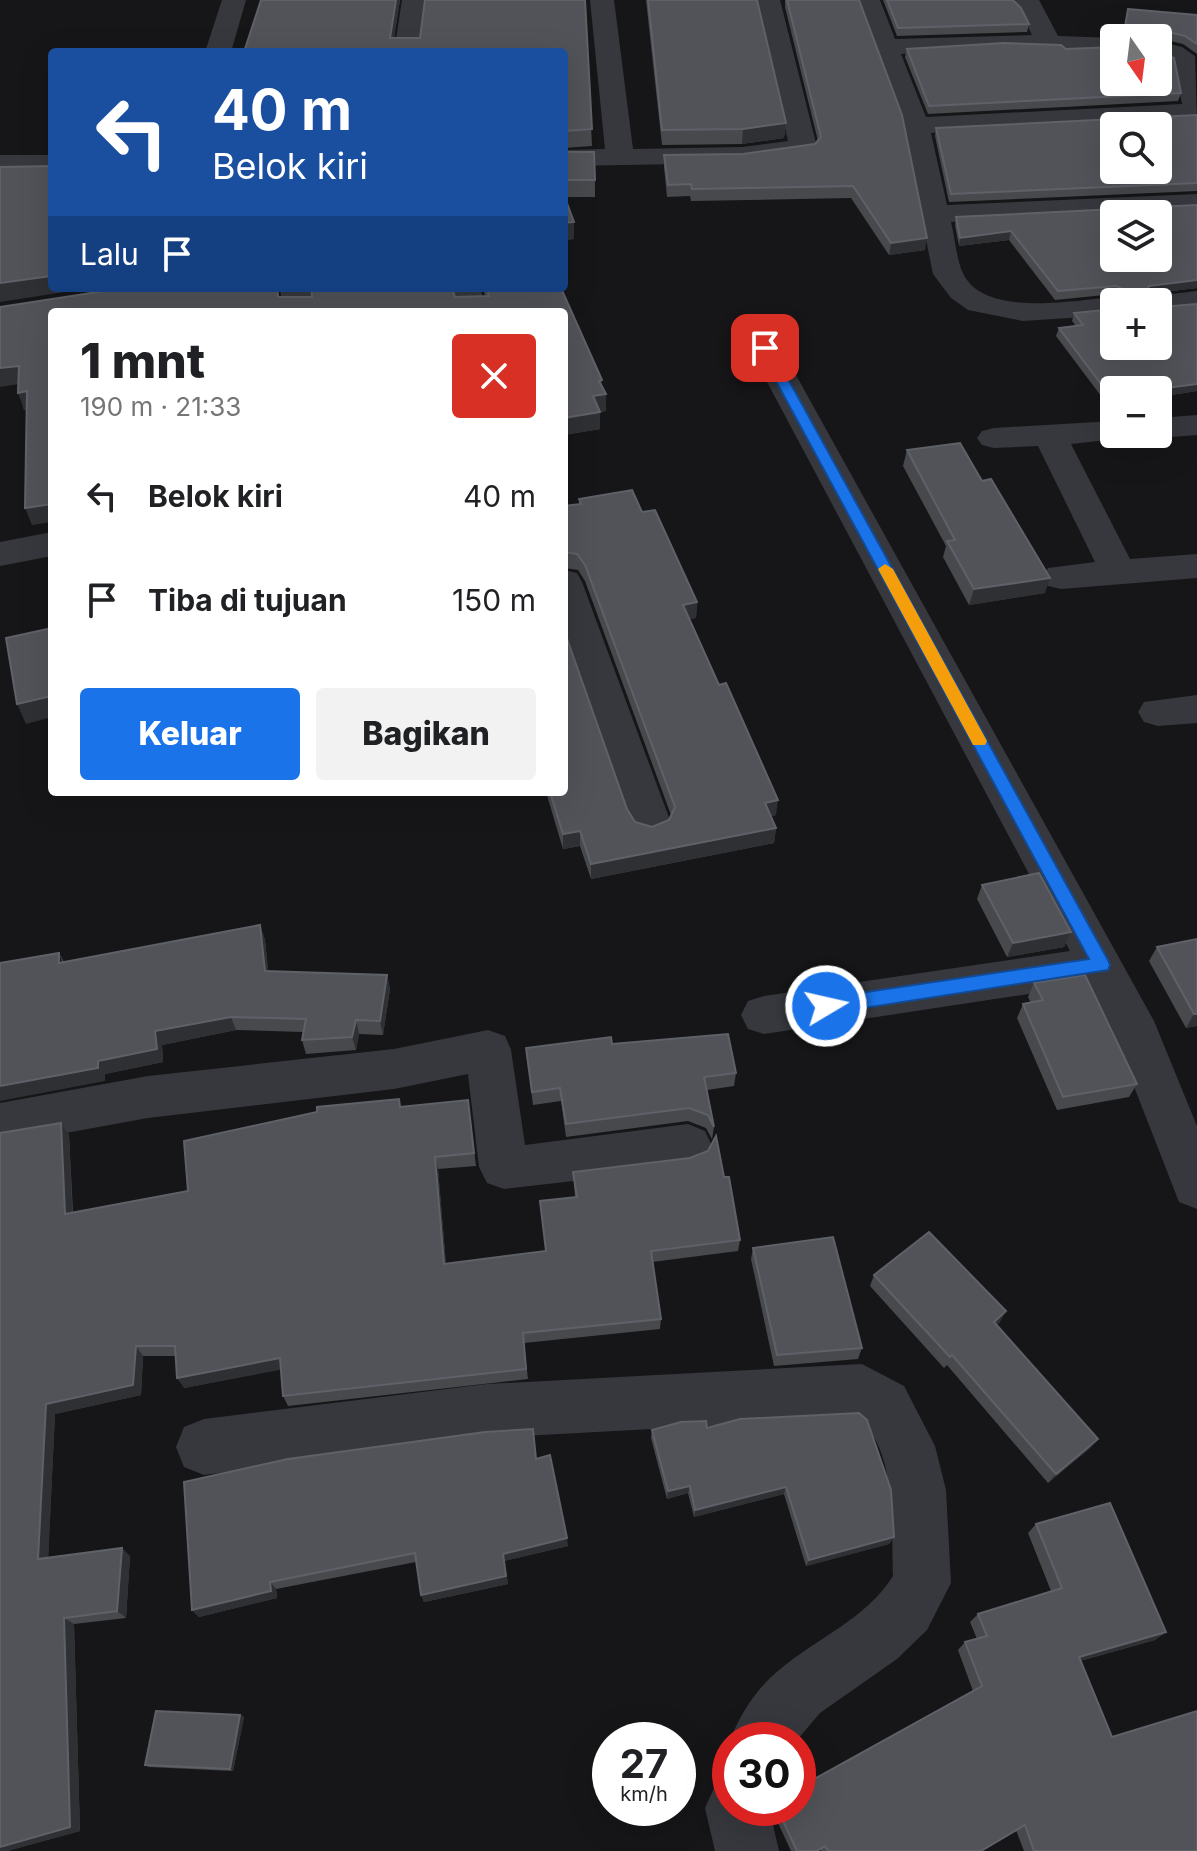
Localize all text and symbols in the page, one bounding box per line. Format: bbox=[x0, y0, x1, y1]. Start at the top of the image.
north arrow bbox=[1100, 24, 1172, 96]
map controls bbox=[1100, 24, 1172, 448]
text: 40 m bbox=[212, 76, 352, 144]
icon: left bbox=[80, 80, 184, 184]
button: search bbox=[1100, 112, 1172, 184]
text: Belok kiri bbox=[212, 144, 368, 188]
button: layers bbox=[1100, 200, 1172, 272]
icon: arrive bbox=[155, 232, 199, 276]
text: Lalu bbox=[80, 236, 139, 272]
button: + bbox=[1100, 288, 1172, 360]
pin bbox=[731, 314, 799, 382]
icon: arrive bbox=[743, 326, 787, 370]
text: 1 mnt bbox=[80, 331, 205, 390]
button: close bbox=[452, 334, 536, 418]
button: − bbox=[1100, 376, 1172, 448]
text: 190 m · 21:33 bbox=[80, 391, 241, 422]
icon: left bbox=[80, 474, 124, 518]
text: Belok kiri bbox=[148, 478, 283, 514]
text: 40 m bbox=[463, 478, 536, 514]
icon: arrive bbox=[80, 578, 124, 622]
text: Tiba di tujuan bbox=[148, 582, 347, 618]
text: 150 m bbox=[452, 582, 536, 618]
button: Keluar bbox=[80, 688, 300, 780]
button: Bagikan bbox=[316, 688, 536, 780]
position arrow bbox=[784, 964, 868, 1048]
speed limit sign: 30 bbox=[712, 1722, 816, 1826]
text: 27 bbox=[620, 1739, 668, 1788]
text: km/h bbox=[620, 1782, 668, 1806]

